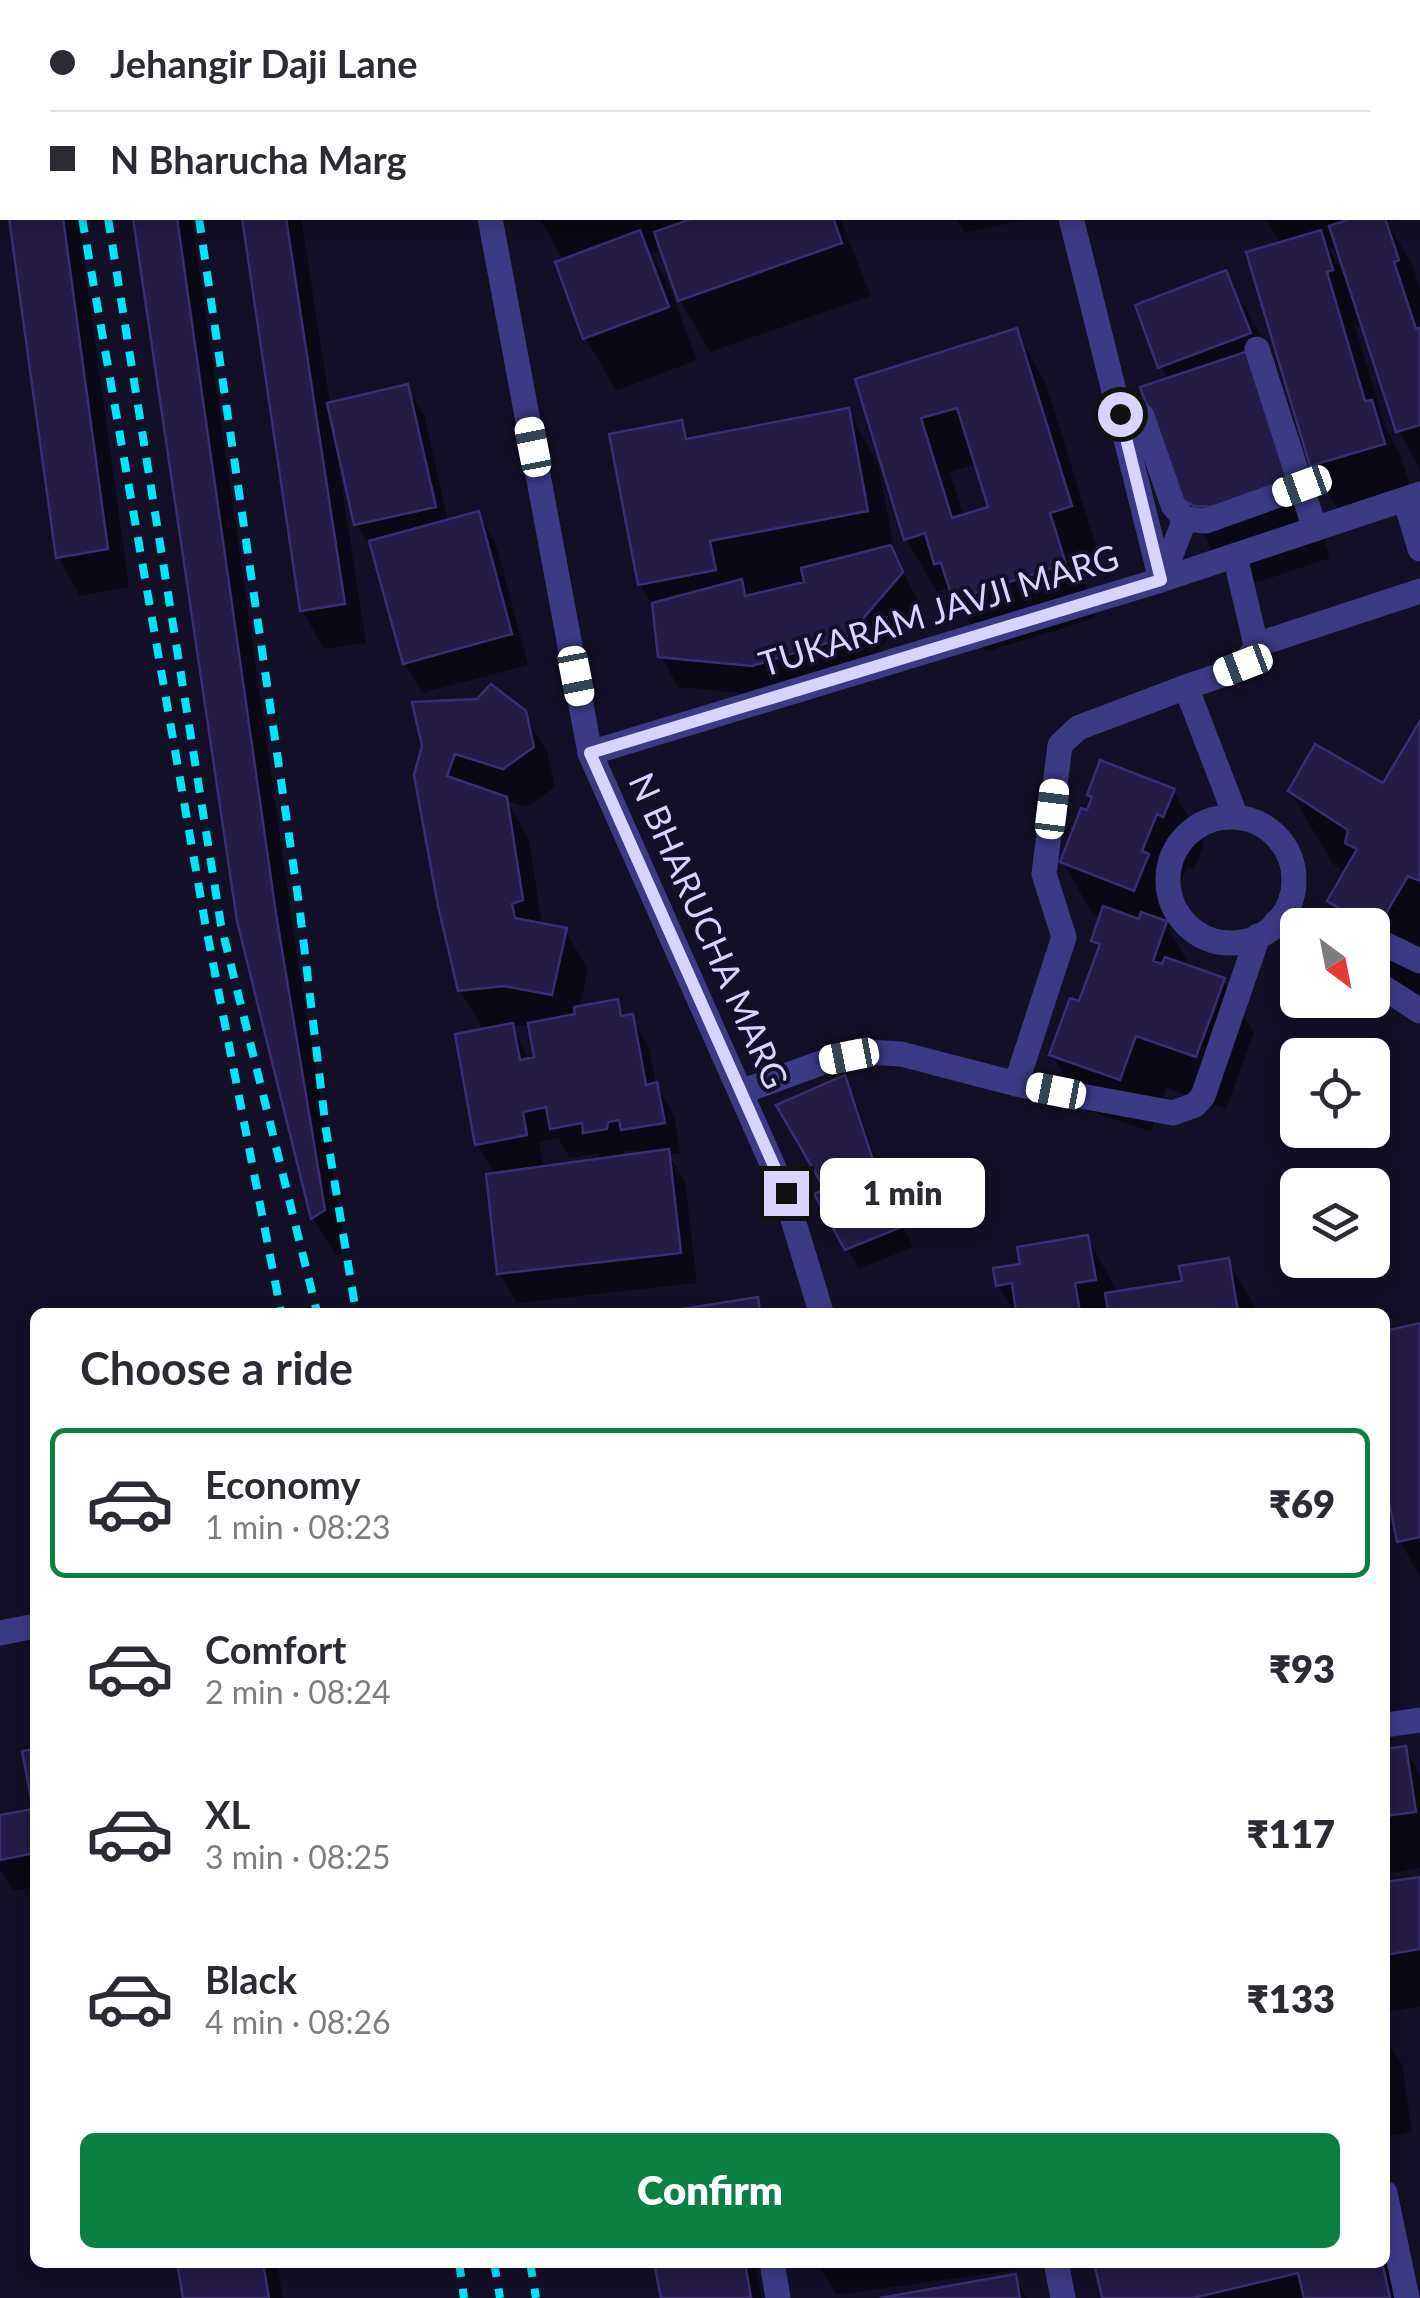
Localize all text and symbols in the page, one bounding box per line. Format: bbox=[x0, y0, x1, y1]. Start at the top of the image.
text: Jehangir Daji Lane bbox=[110, 40, 417, 86]
text: N Bharucha Marg bbox=[110, 136, 407, 182]
route start bbox=[1098, 392, 1143, 437]
car bbox=[513, 415, 553, 479]
car bbox=[1269, 462, 1335, 510]
street label: TUKARAM JAVJI MARG bbox=[753, 534, 1123, 684]
car bbox=[1210, 640, 1276, 690]
car bbox=[556, 644, 596, 708]
street label: N BHARUCHA MARG bbox=[621, 766, 798, 1095]
car bbox=[1033, 777, 1071, 841]
north arrow bbox=[1280, 908, 1390, 1018]
map controls bbox=[1280, 908, 1390, 1278]
car bbox=[817, 1036, 881, 1076]
button: locate bbox=[1280, 1038, 1390, 1148]
car bbox=[1024, 1071, 1088, 1111]
callout: 1 min bbox=[821, 1158, 986, 1228]
button: layers bbox=[1280, 1168, 1390, 1278]
route end bbox=[764, 1171, 809, 1216]
text: 1 min bbox=[863, 1173, 942, 1212]
text: Choose a ride bbox=[80, 1341, 353, 1395]
icon: car bbox=[85, 1458, 175, 1548]
text: Economy bbox=[205, 1461, 360, 1507]
text: ₹69 bbox=[1269, 1480, 1335, 1526]
text: 1 min · 08:23 bbox=[205, 1507, 391, 1546]
icon: car bbox=[85, 1623, 175, 1713]
text: Comfort bbox=[205, 1626, 346, 1672]
text: ₹93 bbox=[1269, 1645, 1335, 1691]
text: 2 min · 08:24 bbox=[205, 1672, 391, 1711]
icon: car bbox=[85, 1788, 175, 1878]
text: XL bbox=[205, 1791, 250, 1837]
text: ₹117 bbox=[1247, 1810, 1335, 1856]
text: 3 min · 08:25 bbox=[205, 1837, 391, 1876]
icon: car bbox=[85, 1953, 175, 2043]
text: Black bbox=[205, 1956, 297, 2002]
text: ₹133 bbox=[1247, 1975, 1335, 2021]
text: 4 min · 08:26 bbox=[205, 2002, 391, 2041]
button: Confirm bbox=[80, 2133, 1340, 2248]

